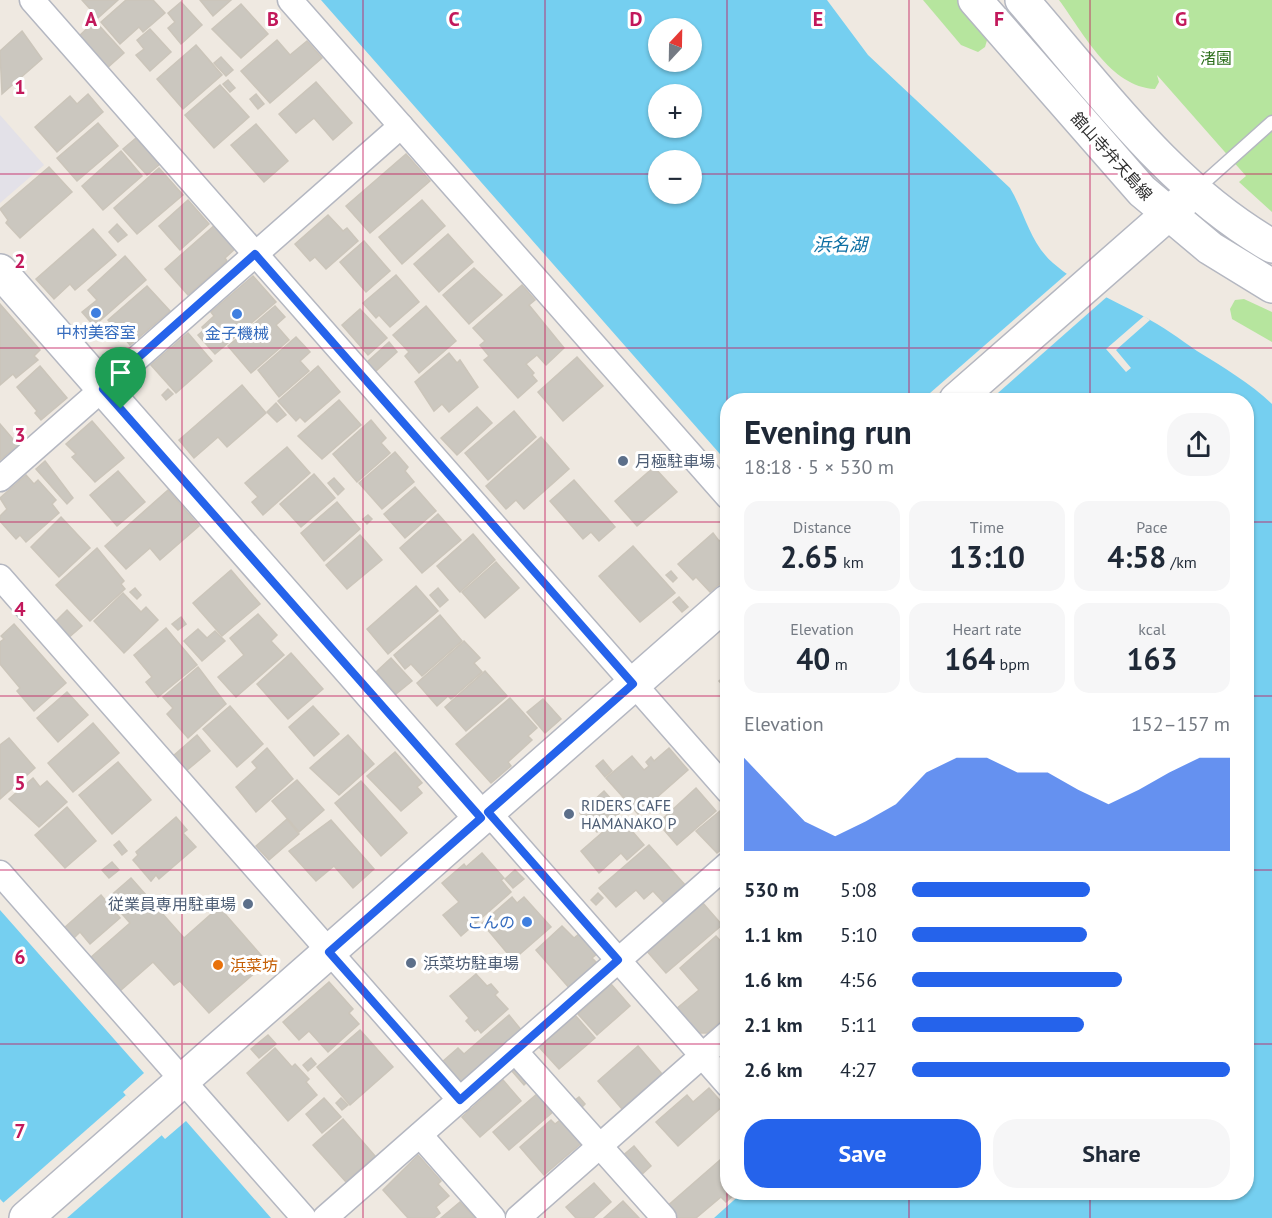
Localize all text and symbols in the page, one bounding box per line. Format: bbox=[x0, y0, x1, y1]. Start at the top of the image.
text: A bbox=[85, 6, 98, 32]
text: B bbox=[267, 6, 279, 32]
text: C bbox=[448, 6, 460, 32]
text: D bbox=[630, 6, 643, 32]
text: E bbox=[813, 6, 823, 32]
text: F bbox=[994, 6, 1004, 32]
text: G bbox=[1175, 6, 1187, 32]
north arrow bbox=[648, 18, 702, 72]
map controls bbox=[648, 18, 702, 204]
park label: 渚園 bbox=[1200, 48, 1232, 68]
text: 1 bbox=[14, 74, 26, 100]
button: + bbox=[648, 84, 702, 138]
street label: 舘山寺弁天島線 bbox=[1067, 108, 1157, 204]
button: − bbox=[648, 150, 702, 204]
water label: 浜名湖 bbox=[813, 233, 870, 256]
text: 2 bbox=[14, 248, 26, 274]
marker: 中村美容室 bbox=[89, 306, 103, 320]
marker: 金子機械 bbox=[230, 307, 244, 321]
place label: 中村美容室 bbox=[56, 322, 136, 342]
place label: 金子機械 bbox=[205, 323, 269, 343]
pin bbox=[95, 347, 146, 409]
icon: arrive bbox=[104, 356, 137, 389]
text: Evening run bbox=[744, 410, 912, 453]
button: share bbox=[1167, 413, 1230, 476]
text: 3 bbox=[14, 422, 26, 448]
place label: 月極駐車場 bbox=[635, 451, 715, 471]
marker: 月極駐車場 bbox=[616, 454, 630, 468]
text: 18:18 · 5 × 530 m bbox=[744, 454, 894, 480]
text: Distance bbox=[793, 517, 851, 537]
text: Time bbox=[970, 517, 1004, 537]
text: Pace bbox=[1136, 517, 1168, 537]
text: 2.65 bbox=[780, 537, 839, 576]
text: 13:10 bbox=[949, 537, 1025, 576]
text: 4:58 bbox=[1107, 537, 1166, 576]
text: km bbox=[839, 552, 864, 572]
text: /km bbox=[1166, 552, 1197, 572]
text: 4 bbox=[14, 596, 26, 622]
text: Elevation bbox=[790, 619, 854, 639]
text: Heart rate bbox=[952, 619, 1022, 639]
text: kcal bbox=[1138, 619, 1166, 639]
text: 40 bbox=[796, 639, 830, 678]
text: 164 bbox=[944, 639, 995, 678]
text: 163 bbox=[1126, 639, 1178, 678]
text: m bbox=[830, 654, 848, 674]
text: bpm bbox=[995, 654, 1030, 674]
text: Elevation bbox=[744, 711, 824, 737]
text: 152–157 m bbox=[1131, 711, 1230, 737]
text: 5 bbox=[14, 770, 26, 796]
place label: RIDERS CAFE HAMANAKO P bbox=[581, 795, 676, 833]
marker: RIDERS CAFE HAMANAKO P bbox=[562, 807, 576, 821]
text: 530 m bbox=[744, 877, 799, 903]
text: 5:08 bbox=[840, 877, 877, 903]
place label: 従業員専用駐車場 bbox=[108, 894, 236, 914]
marker: 従業員専用駐車場 bbox=[241, 897, 255, 911]
place label: こんの bbox=[467, 912, 515, 932]
marker: こんの bbox=[520, 915, 534, 929]
text: 1.1 km bbox=[744, 922, 803, 948]
text: 5:10 bbox=[840, 922, 877, 948]
text: 6 bbox=[14, 944, 26, 970]
place label: 浜菜坊駐車場 bbox=[423, 953, 519, 973]
place label: 浜菜坊 bbox=[230, 955, 278, 975]
marker: 浜菜坊駐車場 bbox=[404, 956, 418, 970]
marker: 浜菜坊 bbox=[211, 958, 225, 972]
text: 1.6 km bbox=[744, 967, 803, 993]
text: 4:56 bbox=[840, 967, 877, 993]
text: 2.1 km bbox=[744, 1012, 803, 1038]
text: 5:11 bbox=[840, 1012, 877, 1038]
text: 2.6 km bbox=[744, 1057, 803, 1083]
text: 4:27 bbox=[840, 1057, 877, 1083]
text: 7 bbox=[14, 1118, 26, 1144]
button: Save bbox=[744, 1119, 981, 1188]
button: Share bbox=[993, 1119, 1230, 1188]

